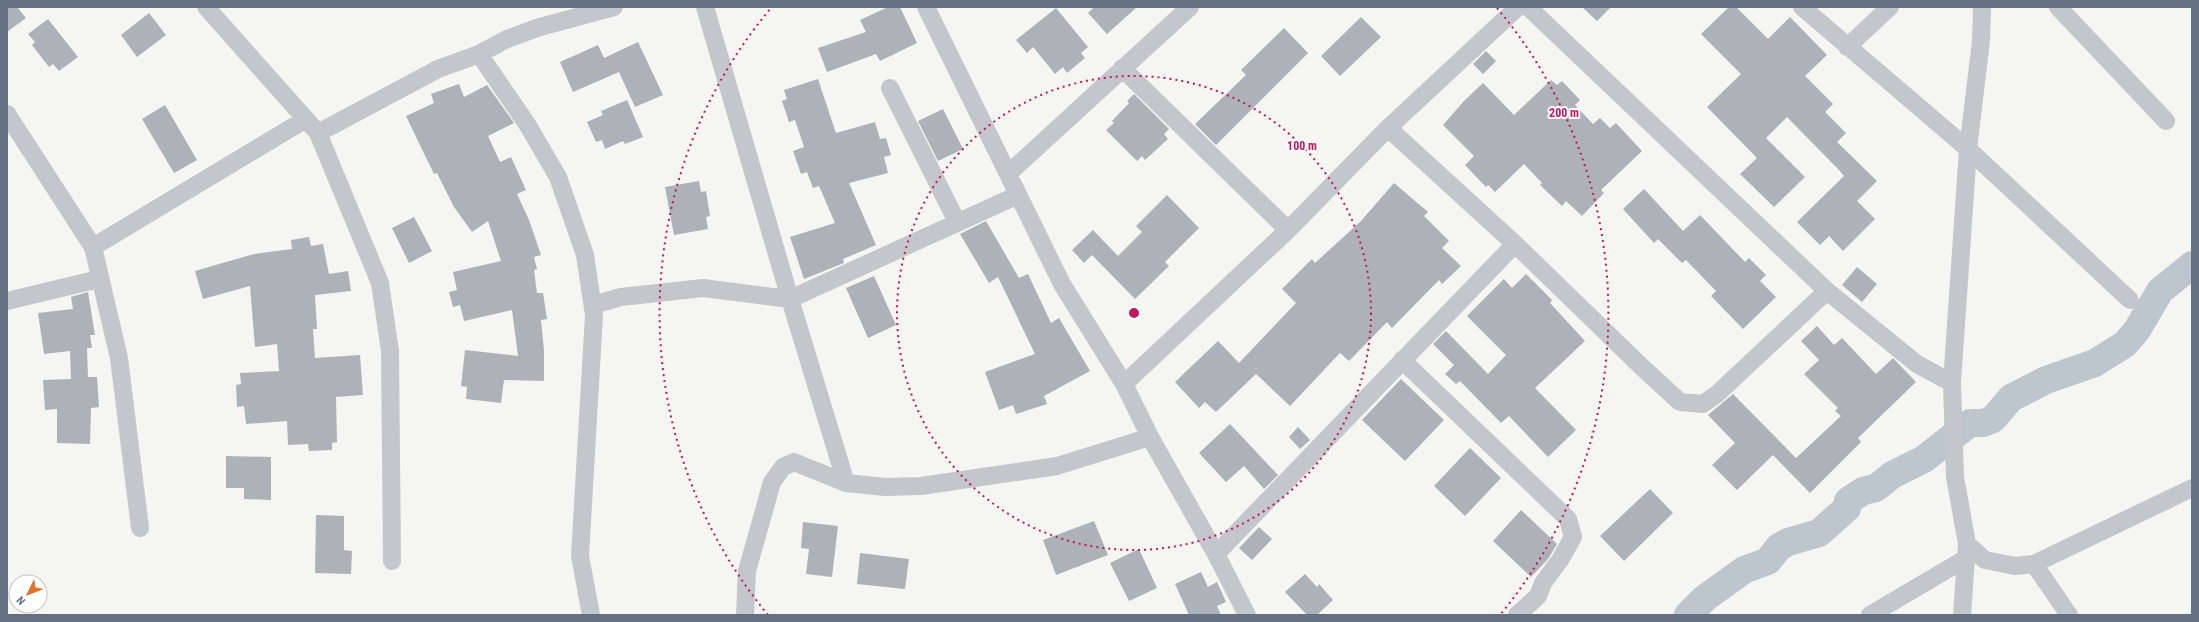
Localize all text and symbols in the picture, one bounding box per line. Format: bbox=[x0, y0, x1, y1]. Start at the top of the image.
text: 200 m bbox=[1549, 106, 1579, 120]
text: 100 m bbox=[1287, 139, 1317, 153]
centre of rings bbox=[1127, 306, 1141, 320]
north arrow bbox=[8, 574, 48, 614]
text: N bbox=[14, 593, 28, 607]

